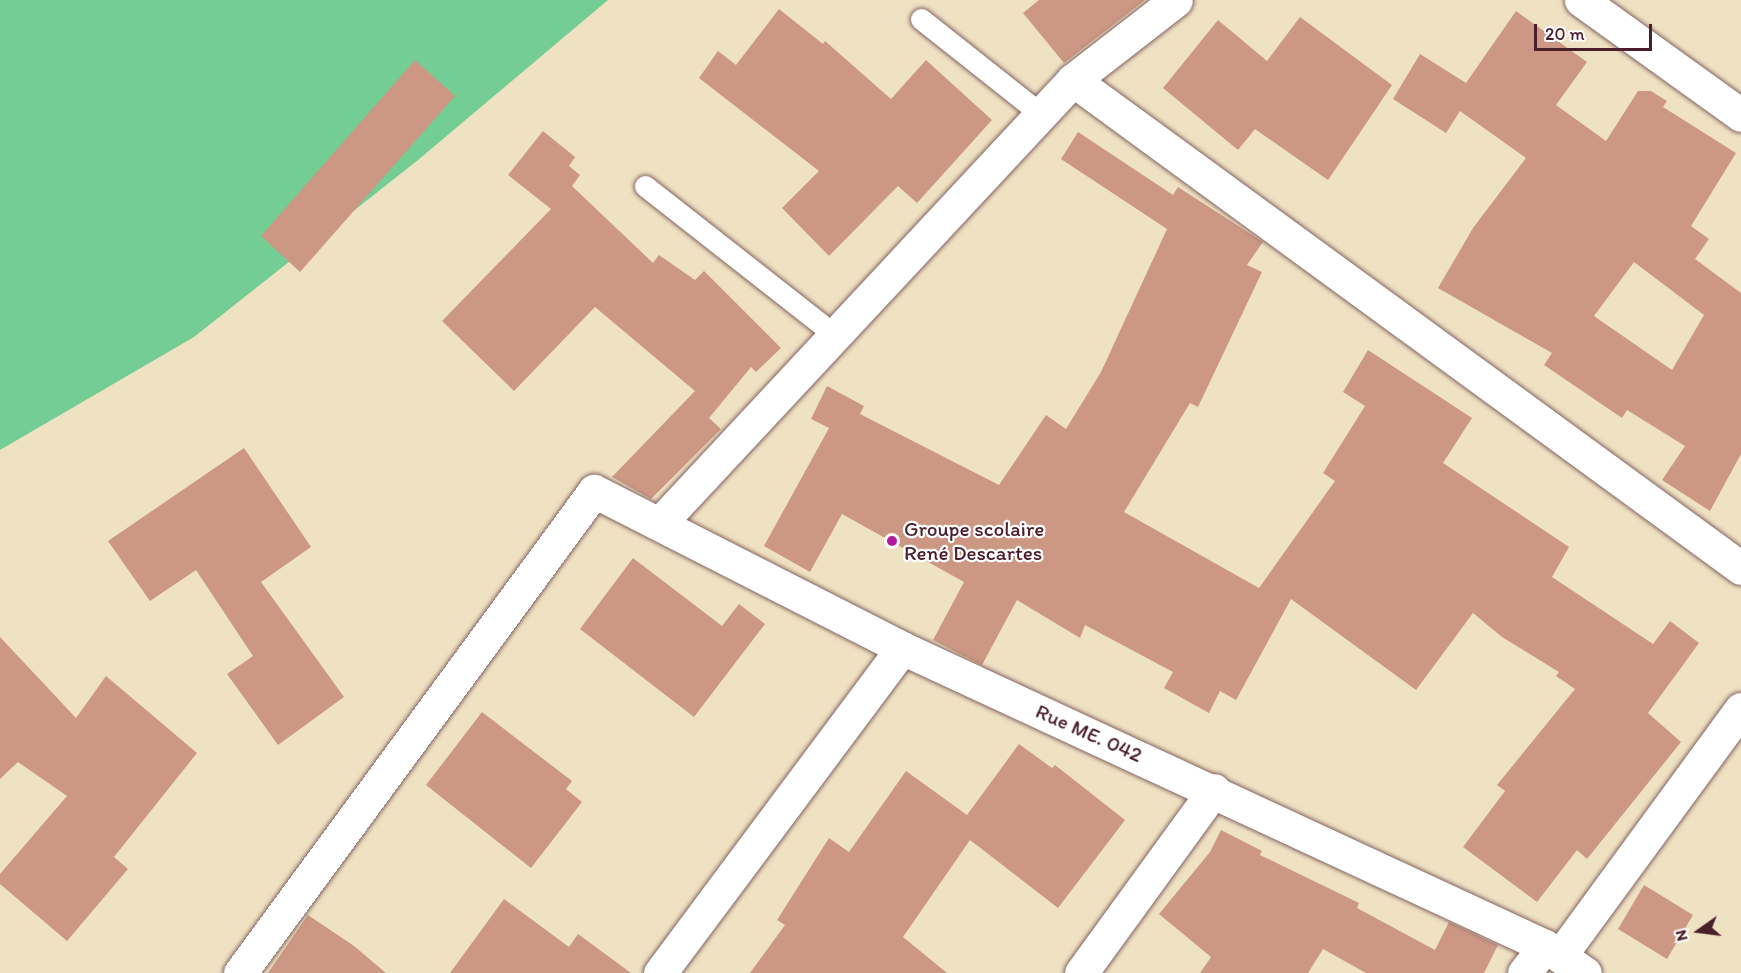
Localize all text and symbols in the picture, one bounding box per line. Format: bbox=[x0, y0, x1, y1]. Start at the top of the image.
scale bar bbox=[1537, 12, 1656, 50]
text: 20 m bbox=[1545, 23, 1585, 45]
place label: Groupe scolaire René Descartes bbox=[904, 516, 1044, 566]
marker: Groupe scolaire René Descartes bbox=[885, 534, 899, 548]
street label: Rue ME. 042 bbox=[1032, 698, 1146, 768]
north arrow bbox=[1669, 901, 1729, 961]
text: N bbox=[1671, 928, 1692, 943]

